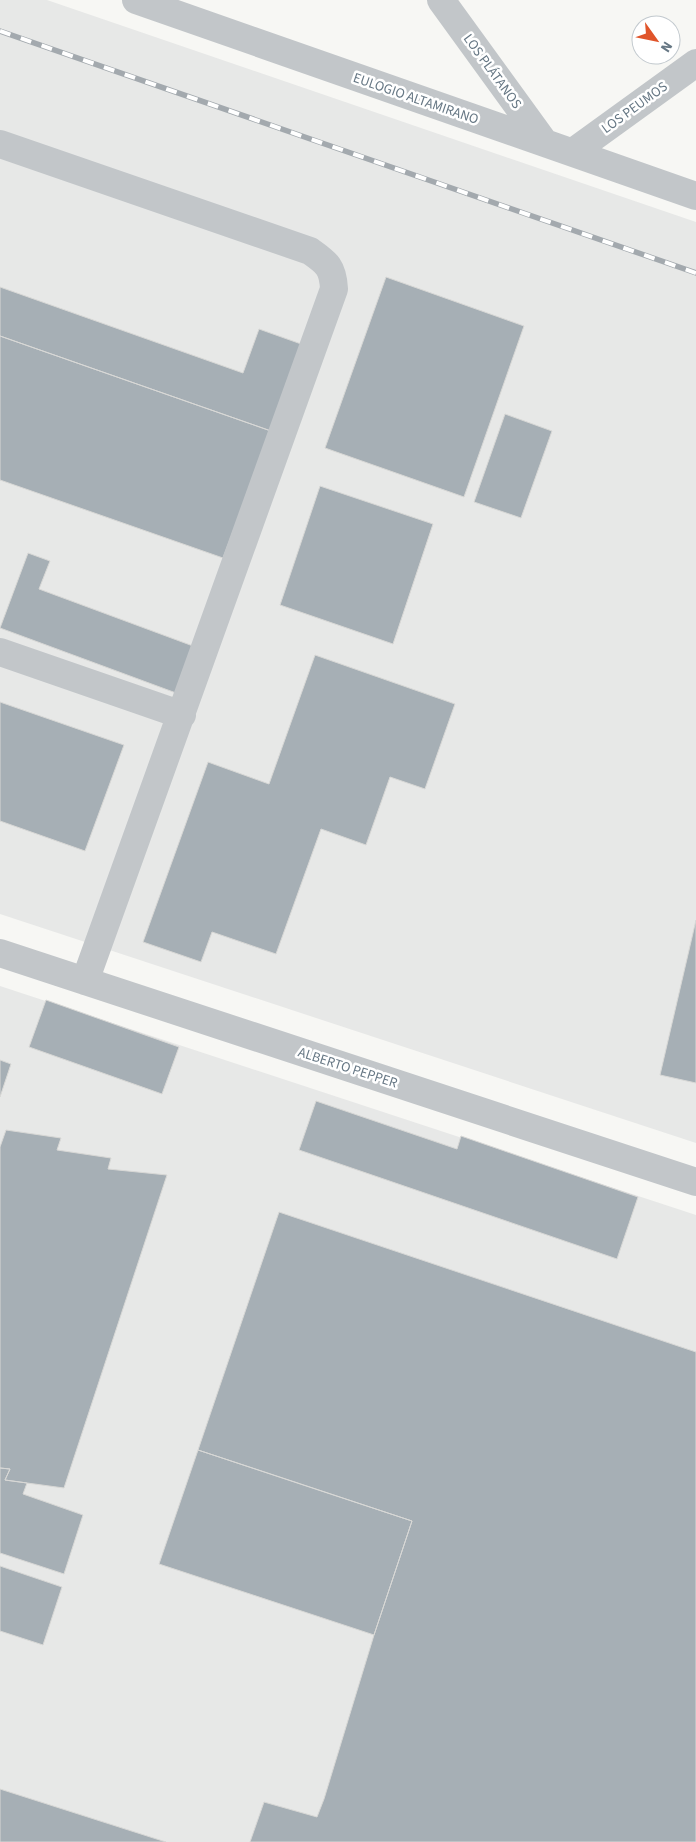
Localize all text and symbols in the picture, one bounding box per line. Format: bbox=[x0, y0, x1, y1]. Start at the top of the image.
north arrow bbox=[631, 15, 681, 65]
street label: LOS PLÁTANOS bbox=[458, 30, 526, 113]
text: N bbox=[655, 37, 677, 56]
street label: EULOGIO ALTAMIRANO bbox=[350, 68, 481, 130]
street label: LOS PEUMOS bbox=[597, 77, 672, 139]
street label: ALBERTO PEPPER bbox=[295, 1042, 400, 1093]

